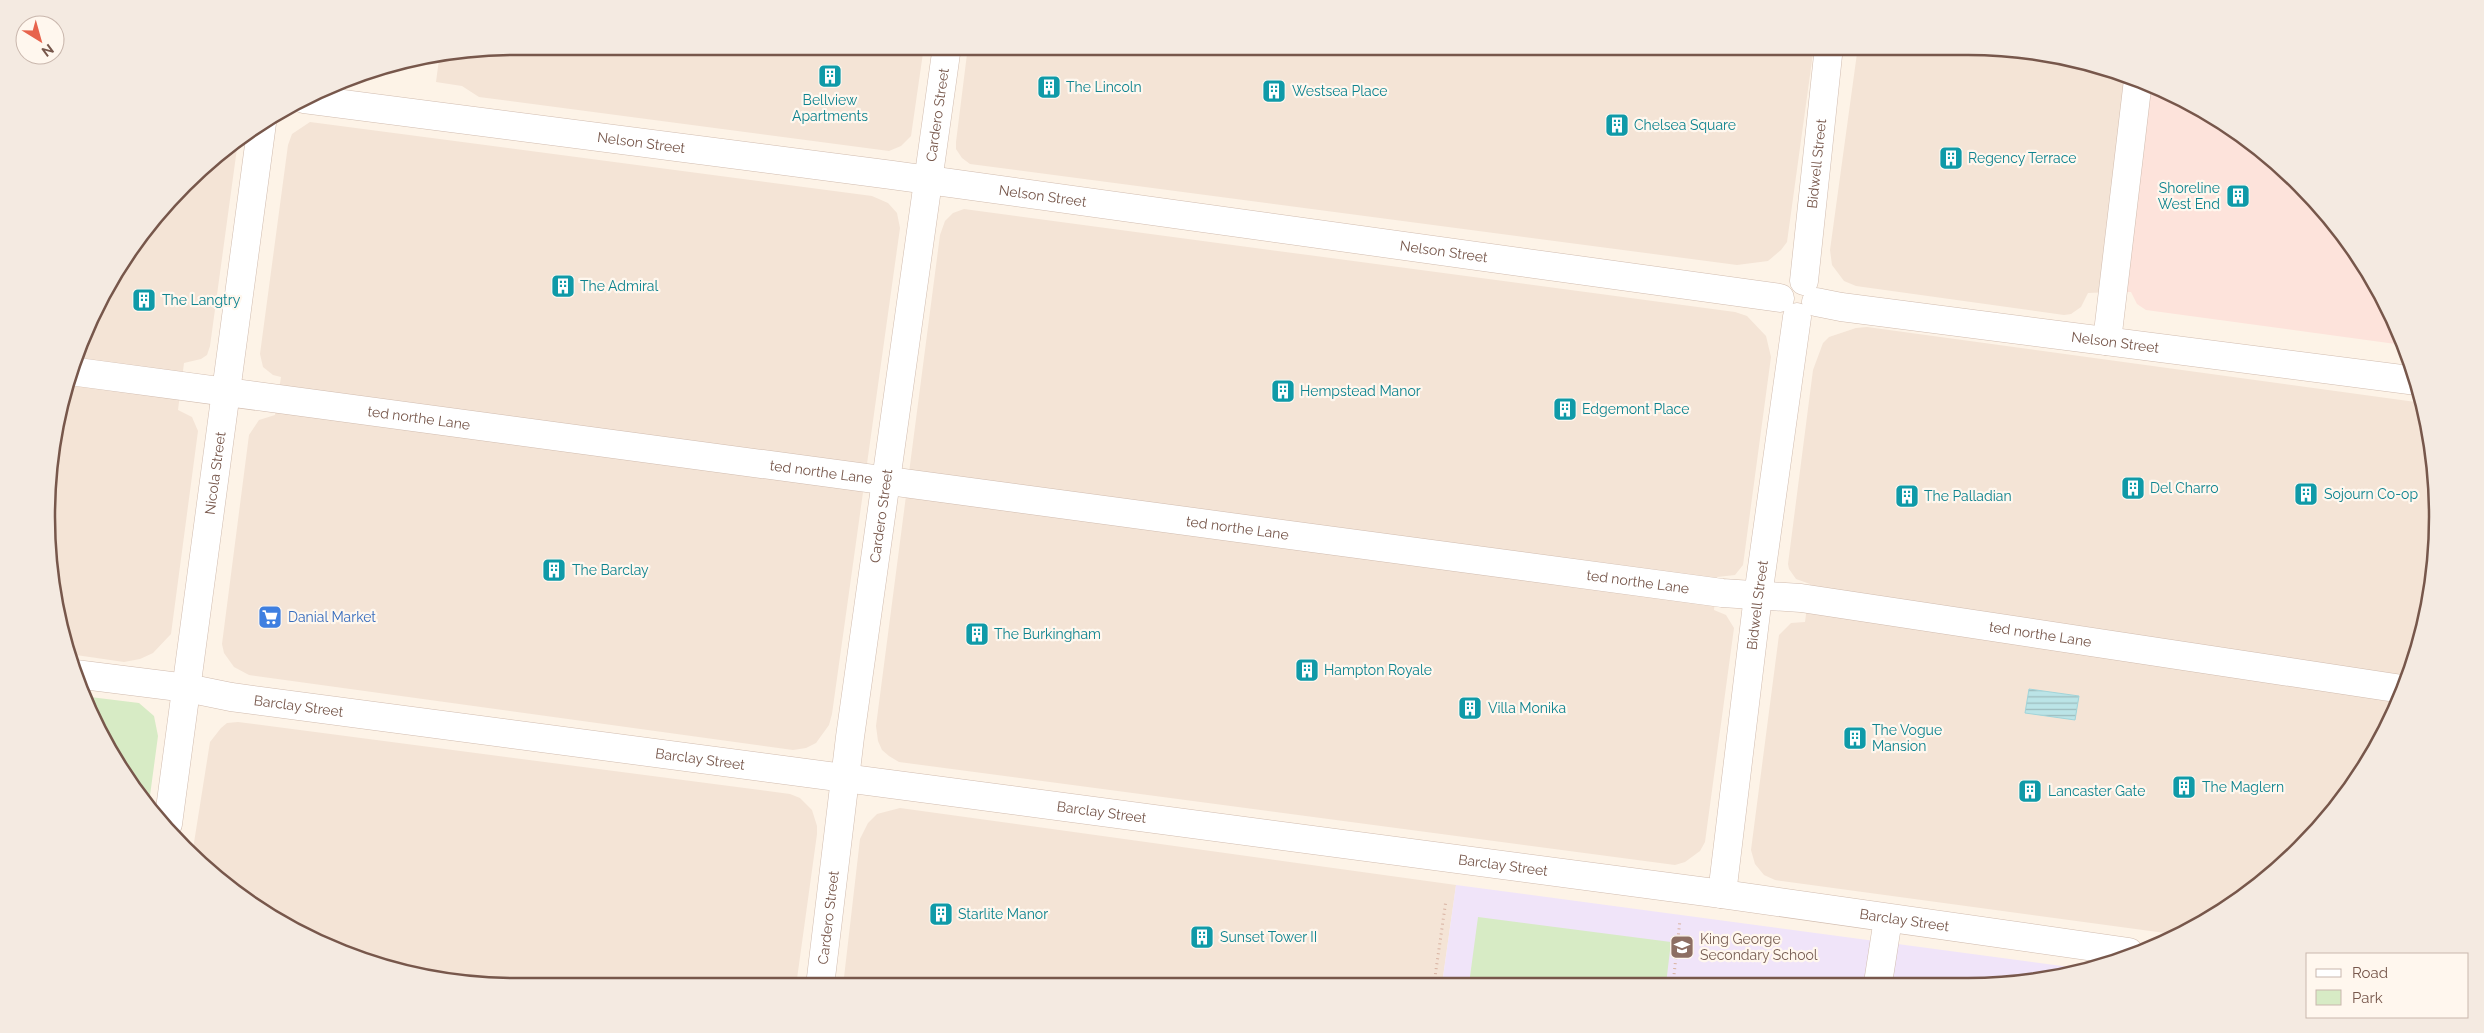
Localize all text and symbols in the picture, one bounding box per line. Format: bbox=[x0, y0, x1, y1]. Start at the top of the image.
north arrow bbox=[15, 15, 65, 65]
text: N bbox=[39, 41, 57, 60]
building icon: Bellview Apartments bbox=[817, 63, 843, 89]
street label: Cardero Street bbox=[923, 67, 952, 163]
building icon: The Lincoln bbox=[1036, 74, 1062, 100]
building icon: Westsea Place bbox=[1261, 78, 1287, 104]
place label: The Lincoln bbox=[1066, 79, 1142, 95]
place label: Westsea Place bbox=[1292, 83, 1388, 99]
place label: Bellview Apartments bbox=[792, 92, 868, 124]
building icon: Chelsea Square bbox=[1604, 112, 1630, 138]
place label: Chelsea Square bbox=[1634, 117, 1736, 133]
street label: Bidwell Street bbox=[1804, 118, 1829, 209]
street label: Nelson Street bbox=[596, 129, 686, 156]
building icon: Regency Terrace bbox=[1938, 145, 1964, 171]
place label: Regency Terrace bbox=[1968, 150, 2077, 166]
place label: Shoreline West End bbox=[2158, 180, 2220, 212]
street label: Nelson Street bbox=[998, 182, 1088, 210]
building icon: Shoreline West End bbox=[2225, 183, 2251, 209]
street label: Nelson Street bbox=[1399, 237, 1489, 265]
building icon: The Admiral bbox=[550, 273, 576, 299]
place label: The Admiral bbox=[580, 278, 658, 294]
building icon: The Langtry bbox=[131, 287, 157, 313]
place label: The Langtry bbox=[162, 292, 241, 308]
street label: Nelson Street bbox=[2070, 329, 2160, 356]
building icon: Hempstead Manor bbox=[1270, 378, 1296, 404]
place label: Hempstead Manor bbox=[1300, 383, 1421, 399]
building icon: Edgemont Place bbox=[1552, 396, 1578, 422]
place label: Edgemont Place bbox=[1582, 401, 1689, 417]
street label: ted northe Lane bbox=[367, 403, 471, 433]
street label: Nicola Street bbox=[202, 430, 229, 516]
street label: ted northe Lane bbox=[769, 457, 874, 487]
street label: Cardero Street bbox=[867, 468, 896, 564]
building icon: Del Charro bbox=[2120, 475, 2146, 501]
place label: Del Charro bbox=[2150, 480, 2219, 496]
building icon: Sojourn Co-op bbox=[2293, 481, 2319, 507]
building icon: The Palladian bbox=[1894, 483, 1920, 509]
place label: Sojourn Co-op bbox=[2324, 486, 2418, 502]
place label: The Palladian bbox=[1924, 488, 2012, 504]
street label: ted northe Lane bbox=[1185, 513, 1290, 543]
building icon: The Barclay bbox=[541, 557, 567, 583]
street label: Bidwell Street bbox=[1744, 559, 1771, 651]
place label: The Barclay bbox=[572, 562, 649, 578]
street label: ted northe Lane bbox=[1586, 567, 1690, 597]
supermarket icon: Danial Market bbox=[257, 604, 283, 630]
place label: Danial Market bbox=[288, 609, 376, 625]
street label: ted northe Lane bbox=[1988, 619, 2093, 650]
building icon: The Burkingham bbox=[964, 621, 990, 647]
place label: The Burkingham bbox=[994, 626, 1101, 642]
building icon: Hampton Royale bbox=[1294, 657, 1320, 683]
place label: Hampton Royale bbox=[1324, 662, 1432, 678]
street label: Barclay Street bbox=[253, 692, 345, 720]
building icon: Villa Monika bbox=[1457, 695, 1483, 721]
place label: Villa Monika bbox=[1488, 700, 1566, 716]
place label: The Vogue Mansion bbox=[1872, 722, 1942, 754]
building icon: The Vogue Mansion bbox=[1842, 725, 1868, 751]
street label: Barclay Street bbox=[654, 745, 746, 773]
building icon: The Maglern bbox=[2171, 774, 2197, 800]
building icon: Lancaster Gate bbox=[2017, 778, 2043, 804]
place label: The Maglern bbox=[2202, 779, 2284, 795]
place label: Lancaster Gate bbox=[2048, 783, 2145, 799]
street label: Barclay Street bbox=[1056, 798, 1148, 826]
street label: Barclay Street bbox=[1457, 851, 1549, 879]
street label: Cardero Street bbox=[815, 869, 842, 965]
building icon: Starlite Manor bbox=[928, 901, 954, 927]
place label: Starlite Manor bbox=[958, 906, 1048, 922]
street label: Barclay Street bbox=[1859, 906, 1951, 934]
building icon: Sunset Tower II bbox=[1189, 924, 1215, 950]
place label: Sunset Tower II bbox=[1220, 929, 1317, 945]
place label: King George Secondary School bbox=[1700, 931, 1818, 963]
school or university icon: King George Secondary School bbox=[1669, 934, 1695, 960]
legend bbox=[2306, 953, 2469, 1018]
text: Road bbox=[2352, 964, 2388, 982]
text: Park bbox=[2352, 989, 2383, 1007]

